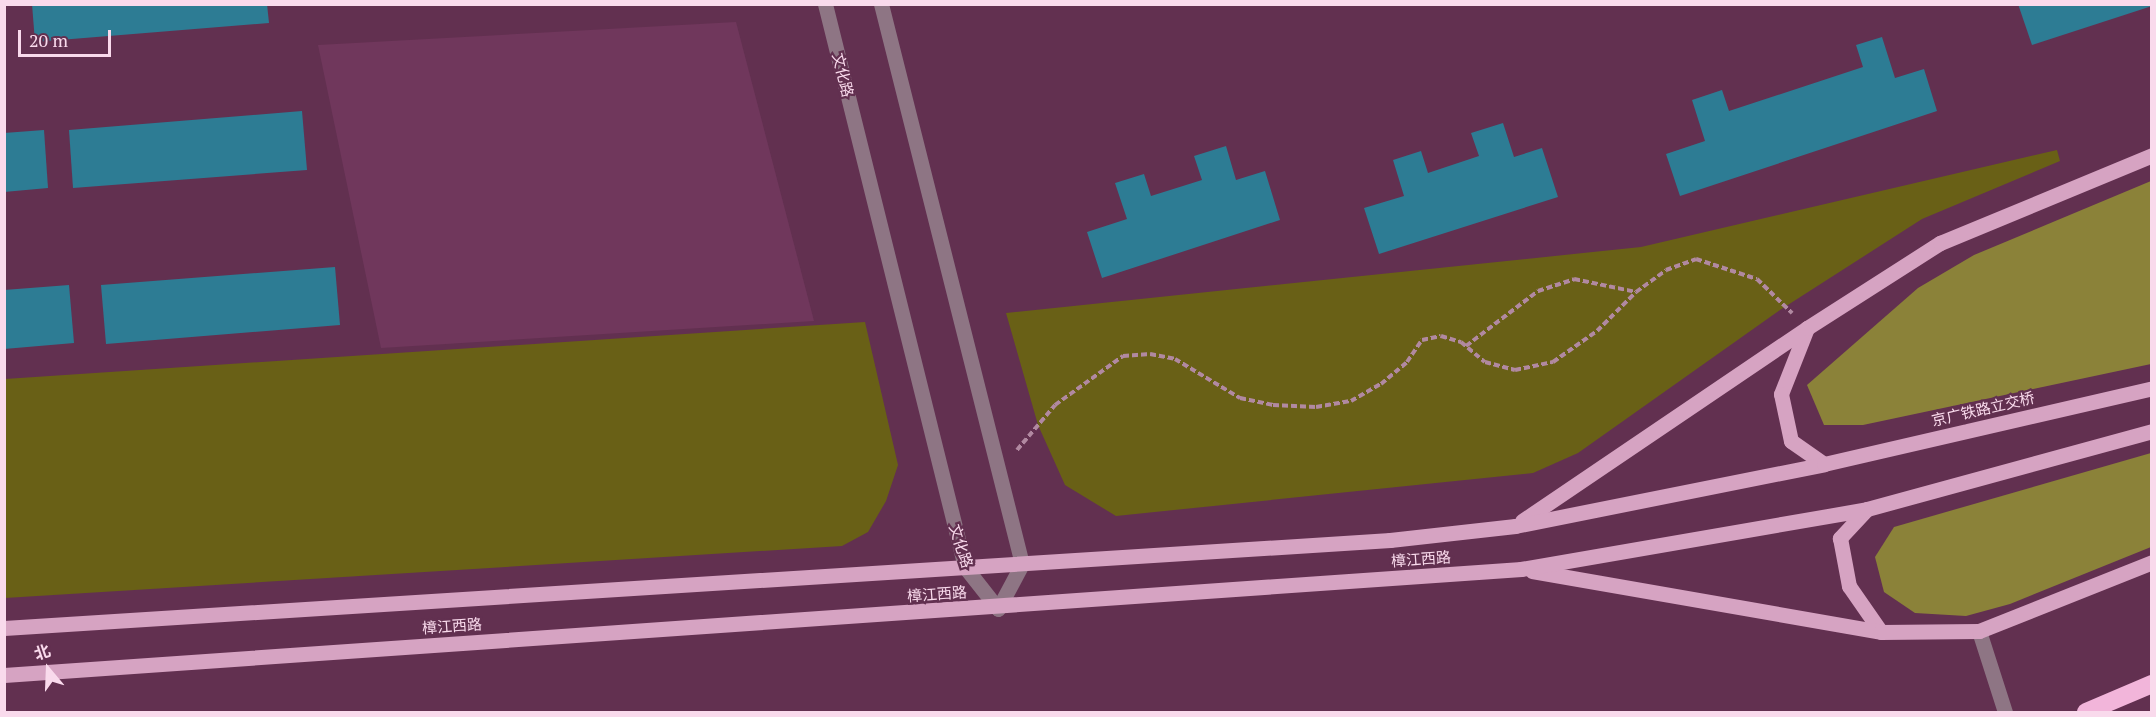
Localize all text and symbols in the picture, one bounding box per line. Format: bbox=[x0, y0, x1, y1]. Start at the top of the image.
scale bar bbox=[21, 18, 114, 56]
text: 20 m bbox=[29, 28, 68, 52]
street label: 文化路 bbox=[829, 51, 857, 99]
street label: 京广铁路立交桥 bbox=[1930, 388, 2036, 430]
street label: 文化路 bbox=[945, 522, 977, 570]
street label: 樟江西路 bbox=[1390, 548, 1452, 570]
street label: 樟江西路 bbox=[906, 583, 968, 605]
street label: 樟江西路 bbox=[421, 615, 483, 637]
north arrow bbox=[18, 639, 78, 699]
text: 北 bbox=[31, 639, 53, 665]

